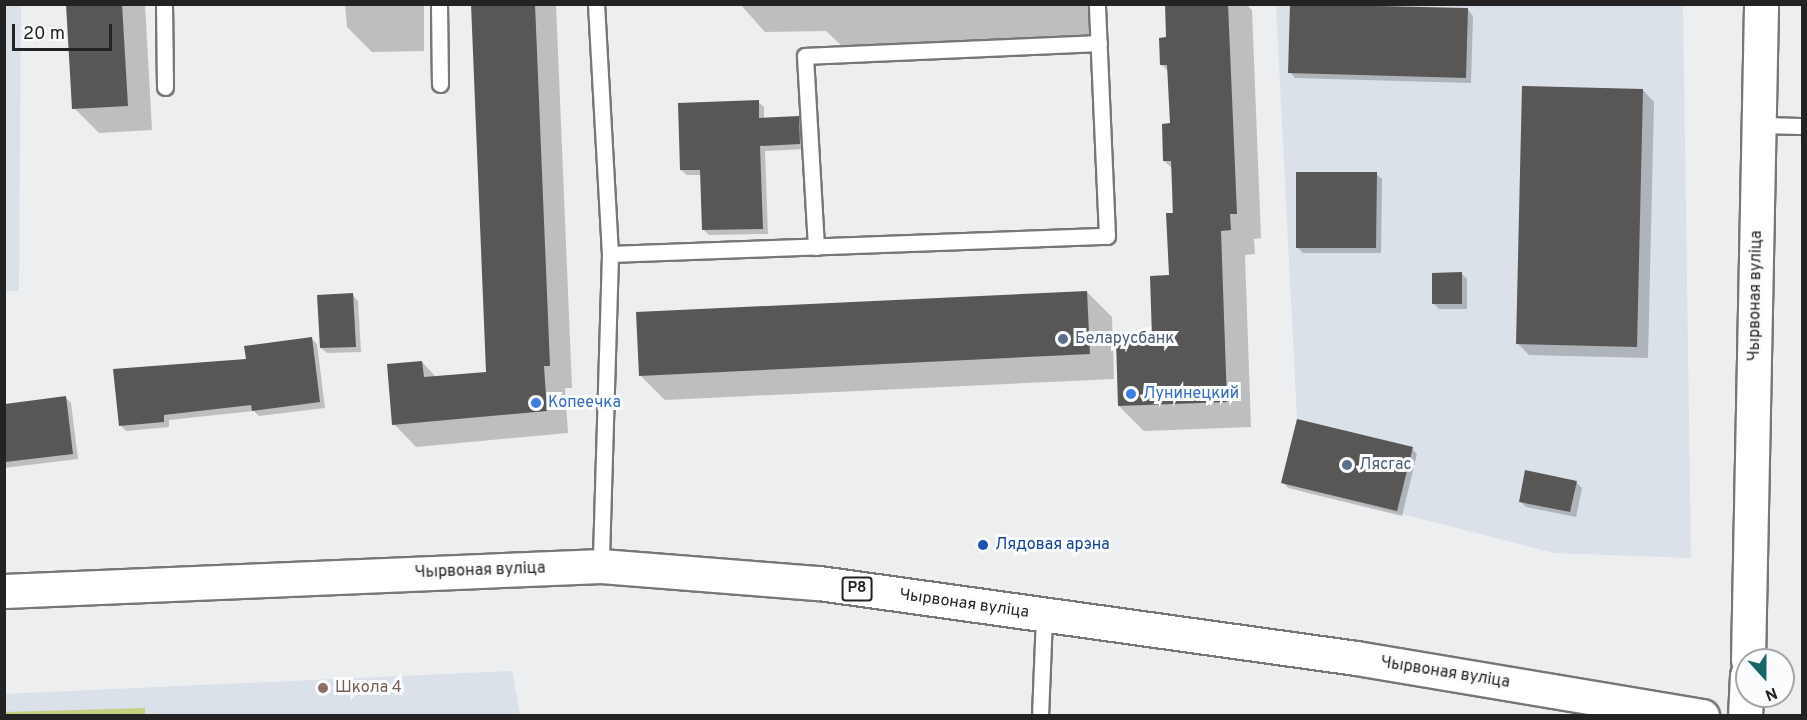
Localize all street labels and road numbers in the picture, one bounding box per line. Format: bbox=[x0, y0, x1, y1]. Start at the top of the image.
street label: Чырвоная вуліца bbox=[1745, 230, 1767, 362]
street label: Чырвоная вуліца bbox=[414, 559, 546, 583]
road number: Р8 bbox=[840, 577, 874, 601]
street label: Чырвоная вуліца bbox=[898, 585, 1030, 623]
street label: Чырвоная вуліца bbox=[1379, 653, 1511, 693]

